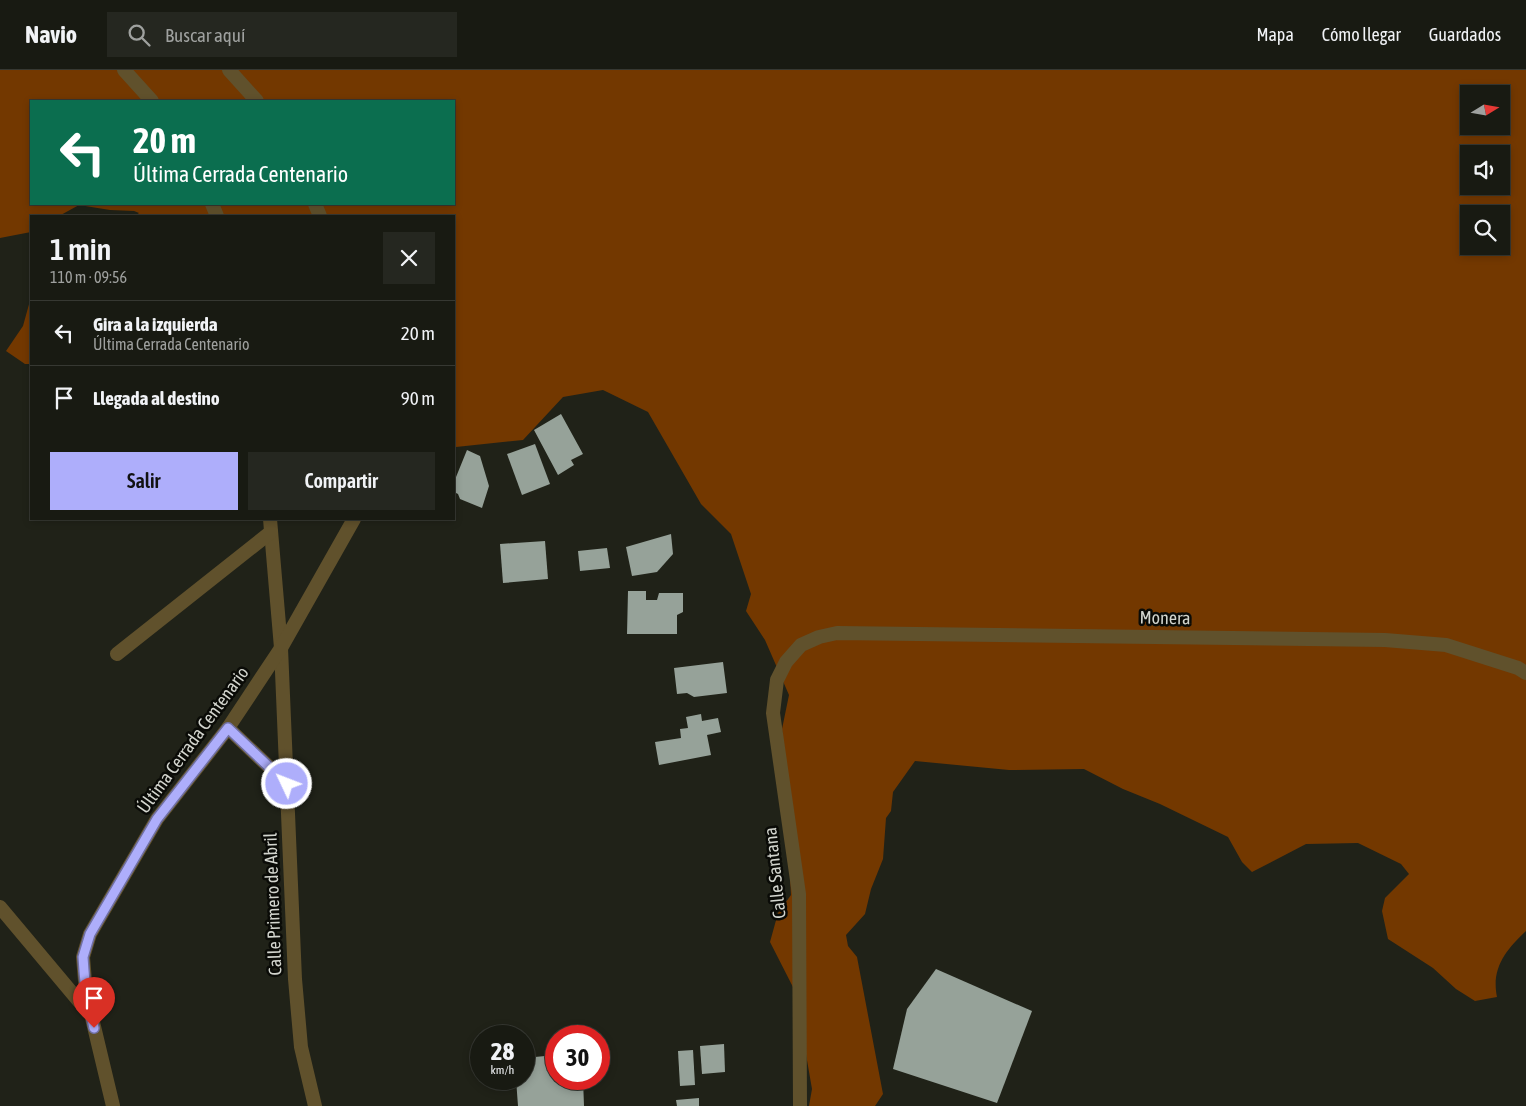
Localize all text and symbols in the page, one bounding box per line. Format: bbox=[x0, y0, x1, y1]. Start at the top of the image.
search box bbox=[107, 12, 457, 57]
text: Navio bbox=[25, 21, 77, 48]
icon: search bbox=[125, 21, 153, 49]
text: Buscar aquí bbox=[165, 24, 245, 46]
text: Mapa bbox=[1256, 24, 1294, 45]
text: Cómo llegar bbox=[1322, 24, 1401, 45]
text: Guardados bbox=[1429, 24, 1501, 45]
north arrow bbox=[1460, 85, 1510, 135]
map controls bbox=[1460, 85, 1510, 255]
icon: left bbox=[50, 120, 115, 185]
text: 20 m bbox=[133, 120, 196, 160]
button: sound bbox=[1460, 145, 1510, 195]
text: Última Cerrada Centenario bbox=[133, 161, 348, 187]
button: search bbox=[1460, 205, 1510, 255]
text: 1 min bbox=[50, 232, 111, 266]
button: close bbox=[383, 232, 435, 284]
text: 110 m · 09:56 bbox=[50, 268, 127, 286]
text: Gira a la izquierda bbox=[93, 313, 218, 335]
icon: left bbox=[50, 319, 78, 347]
text: 20 m bbox=[401, 322, 435, 344]
text: Última Cerrada Centenario bbox=[93, 335, 249, 353]
icon: arrive bbox=[50, 384, 78, 412]
text: Llegada al destino bbox=[93, 387, 220, 409]
text: 90 m bbox=[401, 387, 435, 409]
button: Salir bbox=[50, 452, 238, 510]
button: Compartir bbox=[248, 452, 435, 510]
street label: Monera bbox=[1139, 607, 1191, 628]
street label: Última Cerrada Centenario bbox=[132, 662, 253, 817]
position arrow bbox=[260, 757, 312, 809]
street label: Calle Santana bbox=[759, 826, 790, 920]
street label: Calle Primero de Abril bbox=[260, 832, 285, 976]
pin bbox=[73, 977, 115, 1028]
icon: arrive bbox=[80, 984, 108, 1012]
speed limit sign: 30 bbox=[545, 1025, 610, 1090]
text: 28 bbox=[491, 1037, 514, 1065]
text: km/h bbox=[491, 1063, 514, 1077]

